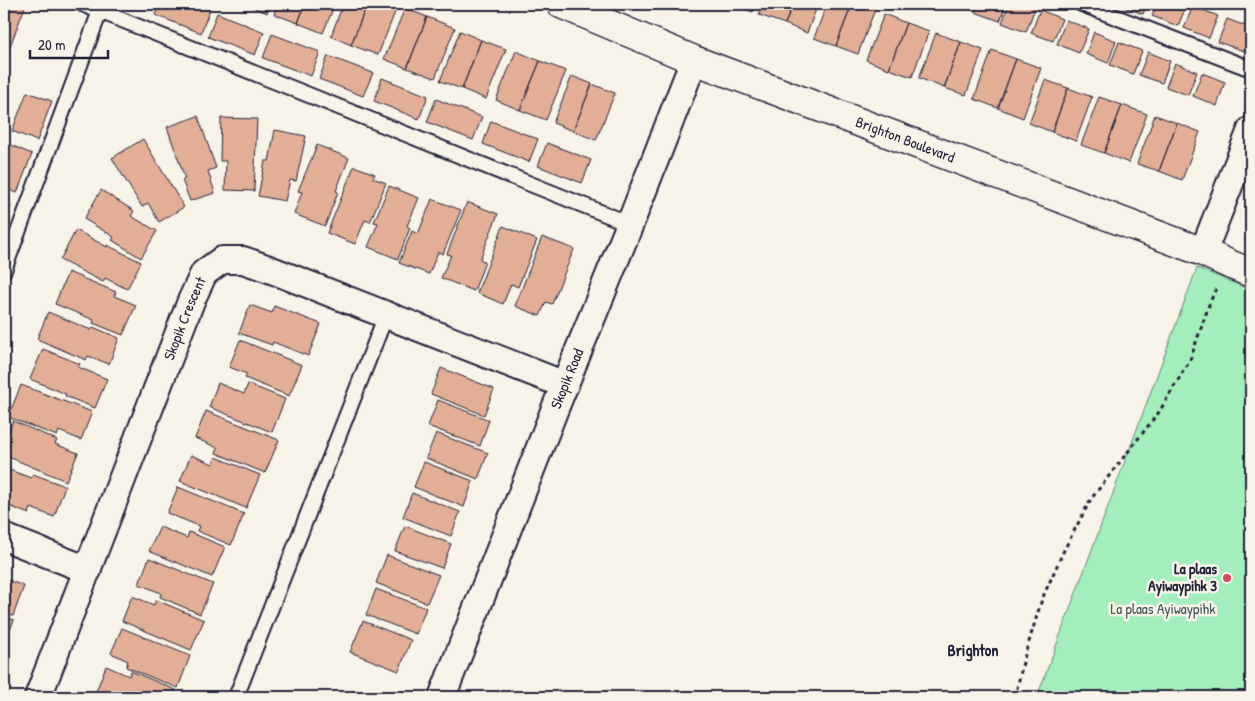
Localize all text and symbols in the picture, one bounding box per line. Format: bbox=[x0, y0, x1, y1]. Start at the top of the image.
scale bar bbox=[30, 28, 108, 60]
text: 20 m bbox=[38, 34, 65, 55]
street label: Brighton Boulevard bbox=[853, 111, 958, 167]
street label: Skopik Crescent bbox=[158, 272, 211, 363]
street label: Skopik Road bbox=[545, 345, 588, 412]
place label: La plaas Ayiwaypihk 3 bbox=[1148, 558, 1217, 597]
marker: La plaas Ayiwaypihk 3 bbox=[1221, 572, 1233, 584]
park label: La plaas Ayiwaypihk bbox=[1111, 598, 1215, 619]
district label: Brighton bbox=[948, 639, 998, 662]

